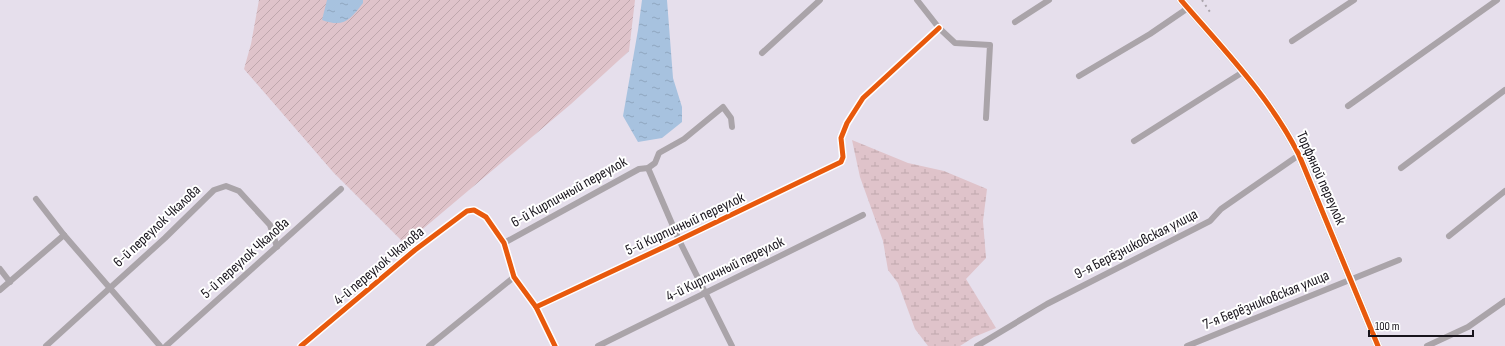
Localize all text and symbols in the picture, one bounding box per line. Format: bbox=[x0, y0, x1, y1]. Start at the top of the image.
street label: Торфяной переулок bbox=[1292, 128, 1350, 228]
street label: 6-й Кирпичный переулок bbox=[508, 152, 631, 232]
street label: 6-й переулок Чкалова bbox=[109, 180, 205, 271]
street label: 5-й Кирпичный переулок bbox=[622, 188, 748, 260]
street label: 9-я Берёзниковская улица bbox=[1071, 205, 1201, 283]
street label: 5-й переулок Чкалова bbox=[197, 213, 293, 303]
street label: 4-й переулок Чкалова bbox=[330, 222, 428, 309]
street label: 4-й Кирпичный переулок bbox=[663, 232, 788, 306]
street label: 7-я Берёзниковская улица bbox=[1200, 266, 1332, 334]
scale bar bbox=[1369, 312, 1473, 338]
text: 100 m bbox=[1375, 319, 1400, 334]

